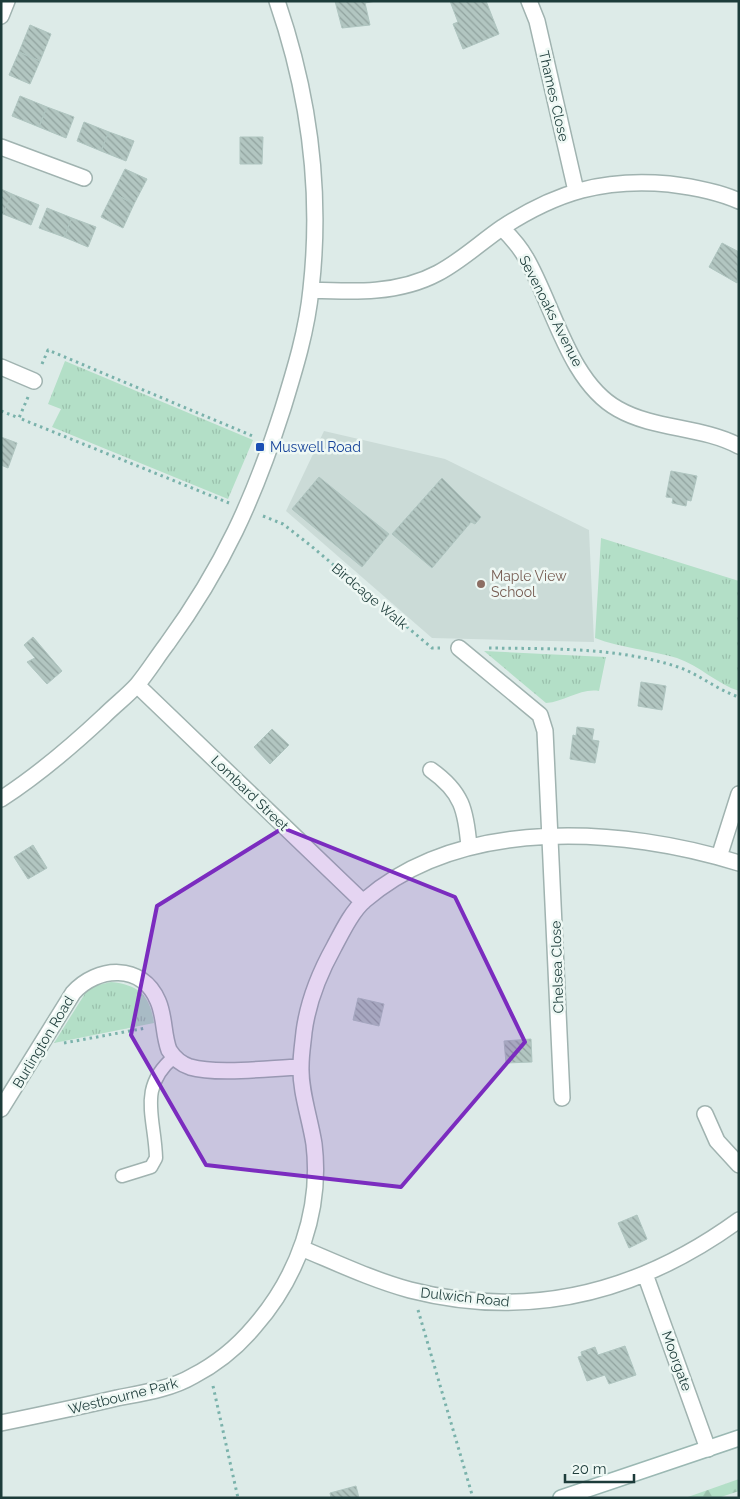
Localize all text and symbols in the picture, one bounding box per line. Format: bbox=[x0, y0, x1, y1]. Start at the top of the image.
street label: Thames Close bbox=[536, 49, 572, 143]
street label: Sevenoaks Avenue bbox=[516, 253, 586, 369]
place label: Muswell Road bbox=[270, 439, 361, 455]
marker: Muswell Road bbox=[254, 441, 266, 453]
street label: Birdcage Walk bbox=[329, 560, 412, 633]
place label: Maple View School bbox=[491, 568, 567, 600]
marker: Maple View School bbox=[475, 578, 487, 590]
street label: Lombard Street bbox=[208, 752, 292, 834]
street label: Chelsea Close bbox=[547, 920, 567, 1014]
street label: Burlington Road bbox=[9, 993, 77, 1091]
street label: Dulwich Road bbox=[420, 1284, 510, 1310]
street label: Moorgate bbox=[659, 1329, 695, 1393]
street label: Westbourne Park bbox=[67, 1375, 180, 1417]
scale bar bbox=[565, 1452, 634, 1484]
text: 20 m bbox=[572, 1460, 607, 1478]

